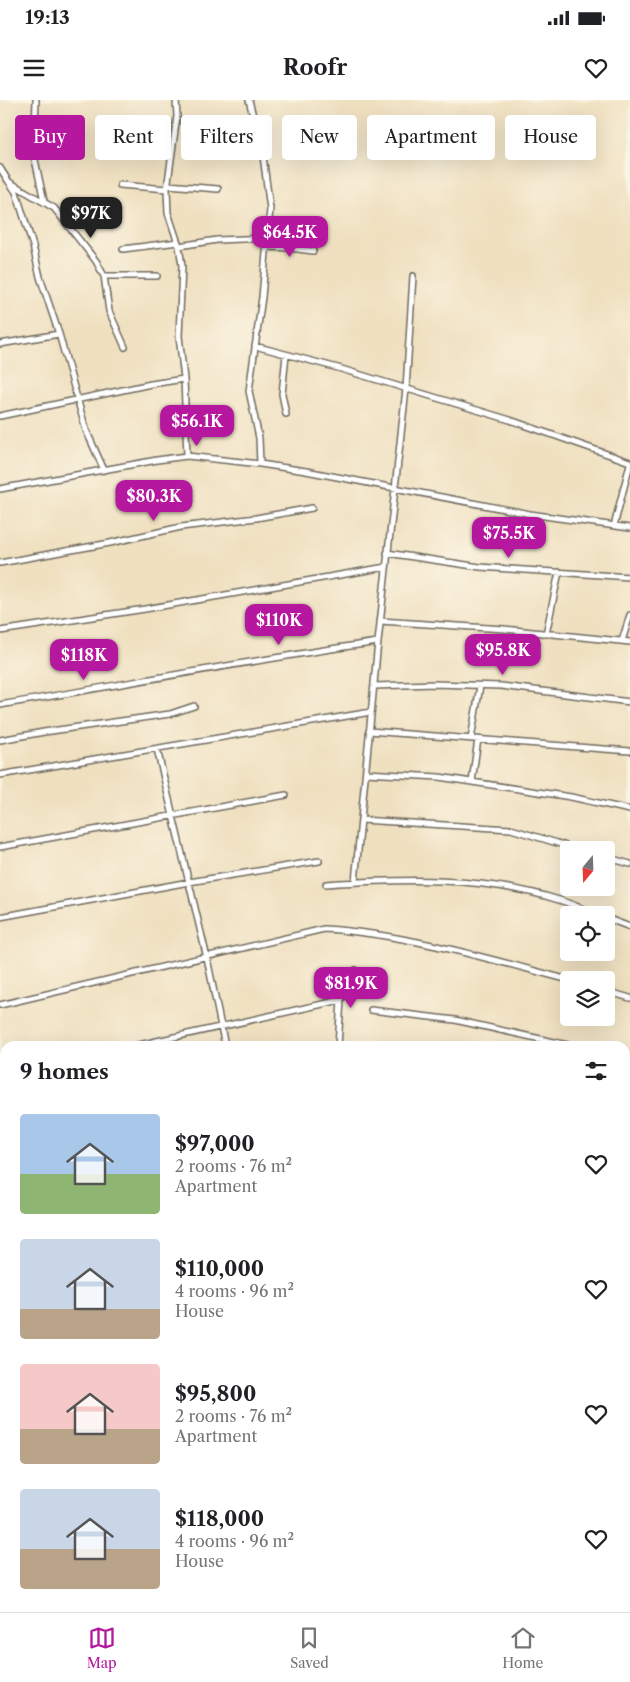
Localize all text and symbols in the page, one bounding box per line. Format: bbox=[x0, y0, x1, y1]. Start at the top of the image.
text: 19:13 bbox=[25, 6, 70, 29]
icon: menu bbox=[20, 54, 48, 82]
text: Roofr bbox=[283, 54, 347, 81]
icon: heart bbox=[582, 54, 610, 82]
chip: Buy bbox=[15, 115, 85, 160]
chip: Rent bbox=[95, 115, 171, 160]
chip: Filters bbox=[181, 115, 272, 160]
chip: New bbox=[282, 115, 357, 160]
chip: Apartment bbox=[367, 115, 495, 160]
chip: House bbox=[505, 115, 596, 160]
pin: $97K bbox=[61, 196, 121, 239]
text: $97K bbox=[71, 203, 111, 223]
pin: $64.5K bbox=[249, 216, 331, 258]
text: $64.5K bbox=[263, 222, 317, 242]
pin: $56.1K bbox=[156, 404, 238, 447]
text: $56.1K bbox=[171, 411, 223, 431]
pin: $80.3K bbox=[113, 480, 195, 522]
text: $80.3K bbox=[126, 486, 182, 506]
pin: $75.5K bbox=[468, 516, 550, 559]
text: $75.5K bbox=[483, 523, 535, 543]
pin: $110K bbox=[244, 604, 314, 646]
text: $110K bbox=[256, 610, 302, 630]
pin: $95.8K bbox=[462, 634, 544, 676]
pin: $118K bbox=[49, 638, 119, 681]
text: $95.8K bbox=[476, 640, 530, 660]
text: $118K bbox=[61, 645, 107, 665]
north arrow bbox=[560, 841, 615, 896]
map controls bbox=[560, 841, 615, 1026]
button: locate bbox=[560, 906, 615, 961]
pin: $81.9K bbox=[310, 966, 392, 1009]
button: layers bbox=[560, 971, 615, 1026]
text: $81.9K bbox=[325, 973, 377, 993]
icon: filters bbox=[582, 1057, 610, 1085]
text: 9 homes bbox=[20, 1059, 109, 1084]
text: $97,000 bbox=[175, 1131, 255, 1156]
icon: home bbox=[60, 1134, 120, 1194]
icon: heart bbox=[582, 1150, 610, 1178]
text: 2 rooms · 76 m² bbox=[175, 1156, 292, 1176]
text: Apartment bbox=[175, 1176, 257, 1196]
text: $110,000 bbox=[175, 1256, 264, 1281]
icon: home bbox=[60, 1259, 120, 1319]
icon: heart bbox=[582, 1275, 610, 1303]
text: 4 rooms · 96 m² bbox=[175, 1281, 294, 1301]
text: House bbox=[175, 1301, 224, 1321]
text: $95,800 bbox=[175, 1381, 256, 1406]
icon: home bbox=[60, 1384, 120, 1444]
icon: heart bbox=[582, 1400, 610, 1428]
text: 2 rooms · 76 m² bbox=[175, 1406, 292, 1426]
text: Apartment bbox=[175, 1426, 257, 1446]
text: $118,000 bbox=[175, 1506, 264, 1531]
icon: home bbox=[60, 1509, 120, 1569]
icon: heart bbox=[582, 1525, 610, 1553]
text: 4 rooms · 96 m² bbox=[175, 1531, 294, 1551]
text: House bbox=[175, 1551, 224, 1571]
tab: Map bbox=[87, 1624, 117, 1672]
tab: Saved bbox=[290, 1624, 329, 1672]
tab: Home bbox=[502, 1624, 543, 1672]

